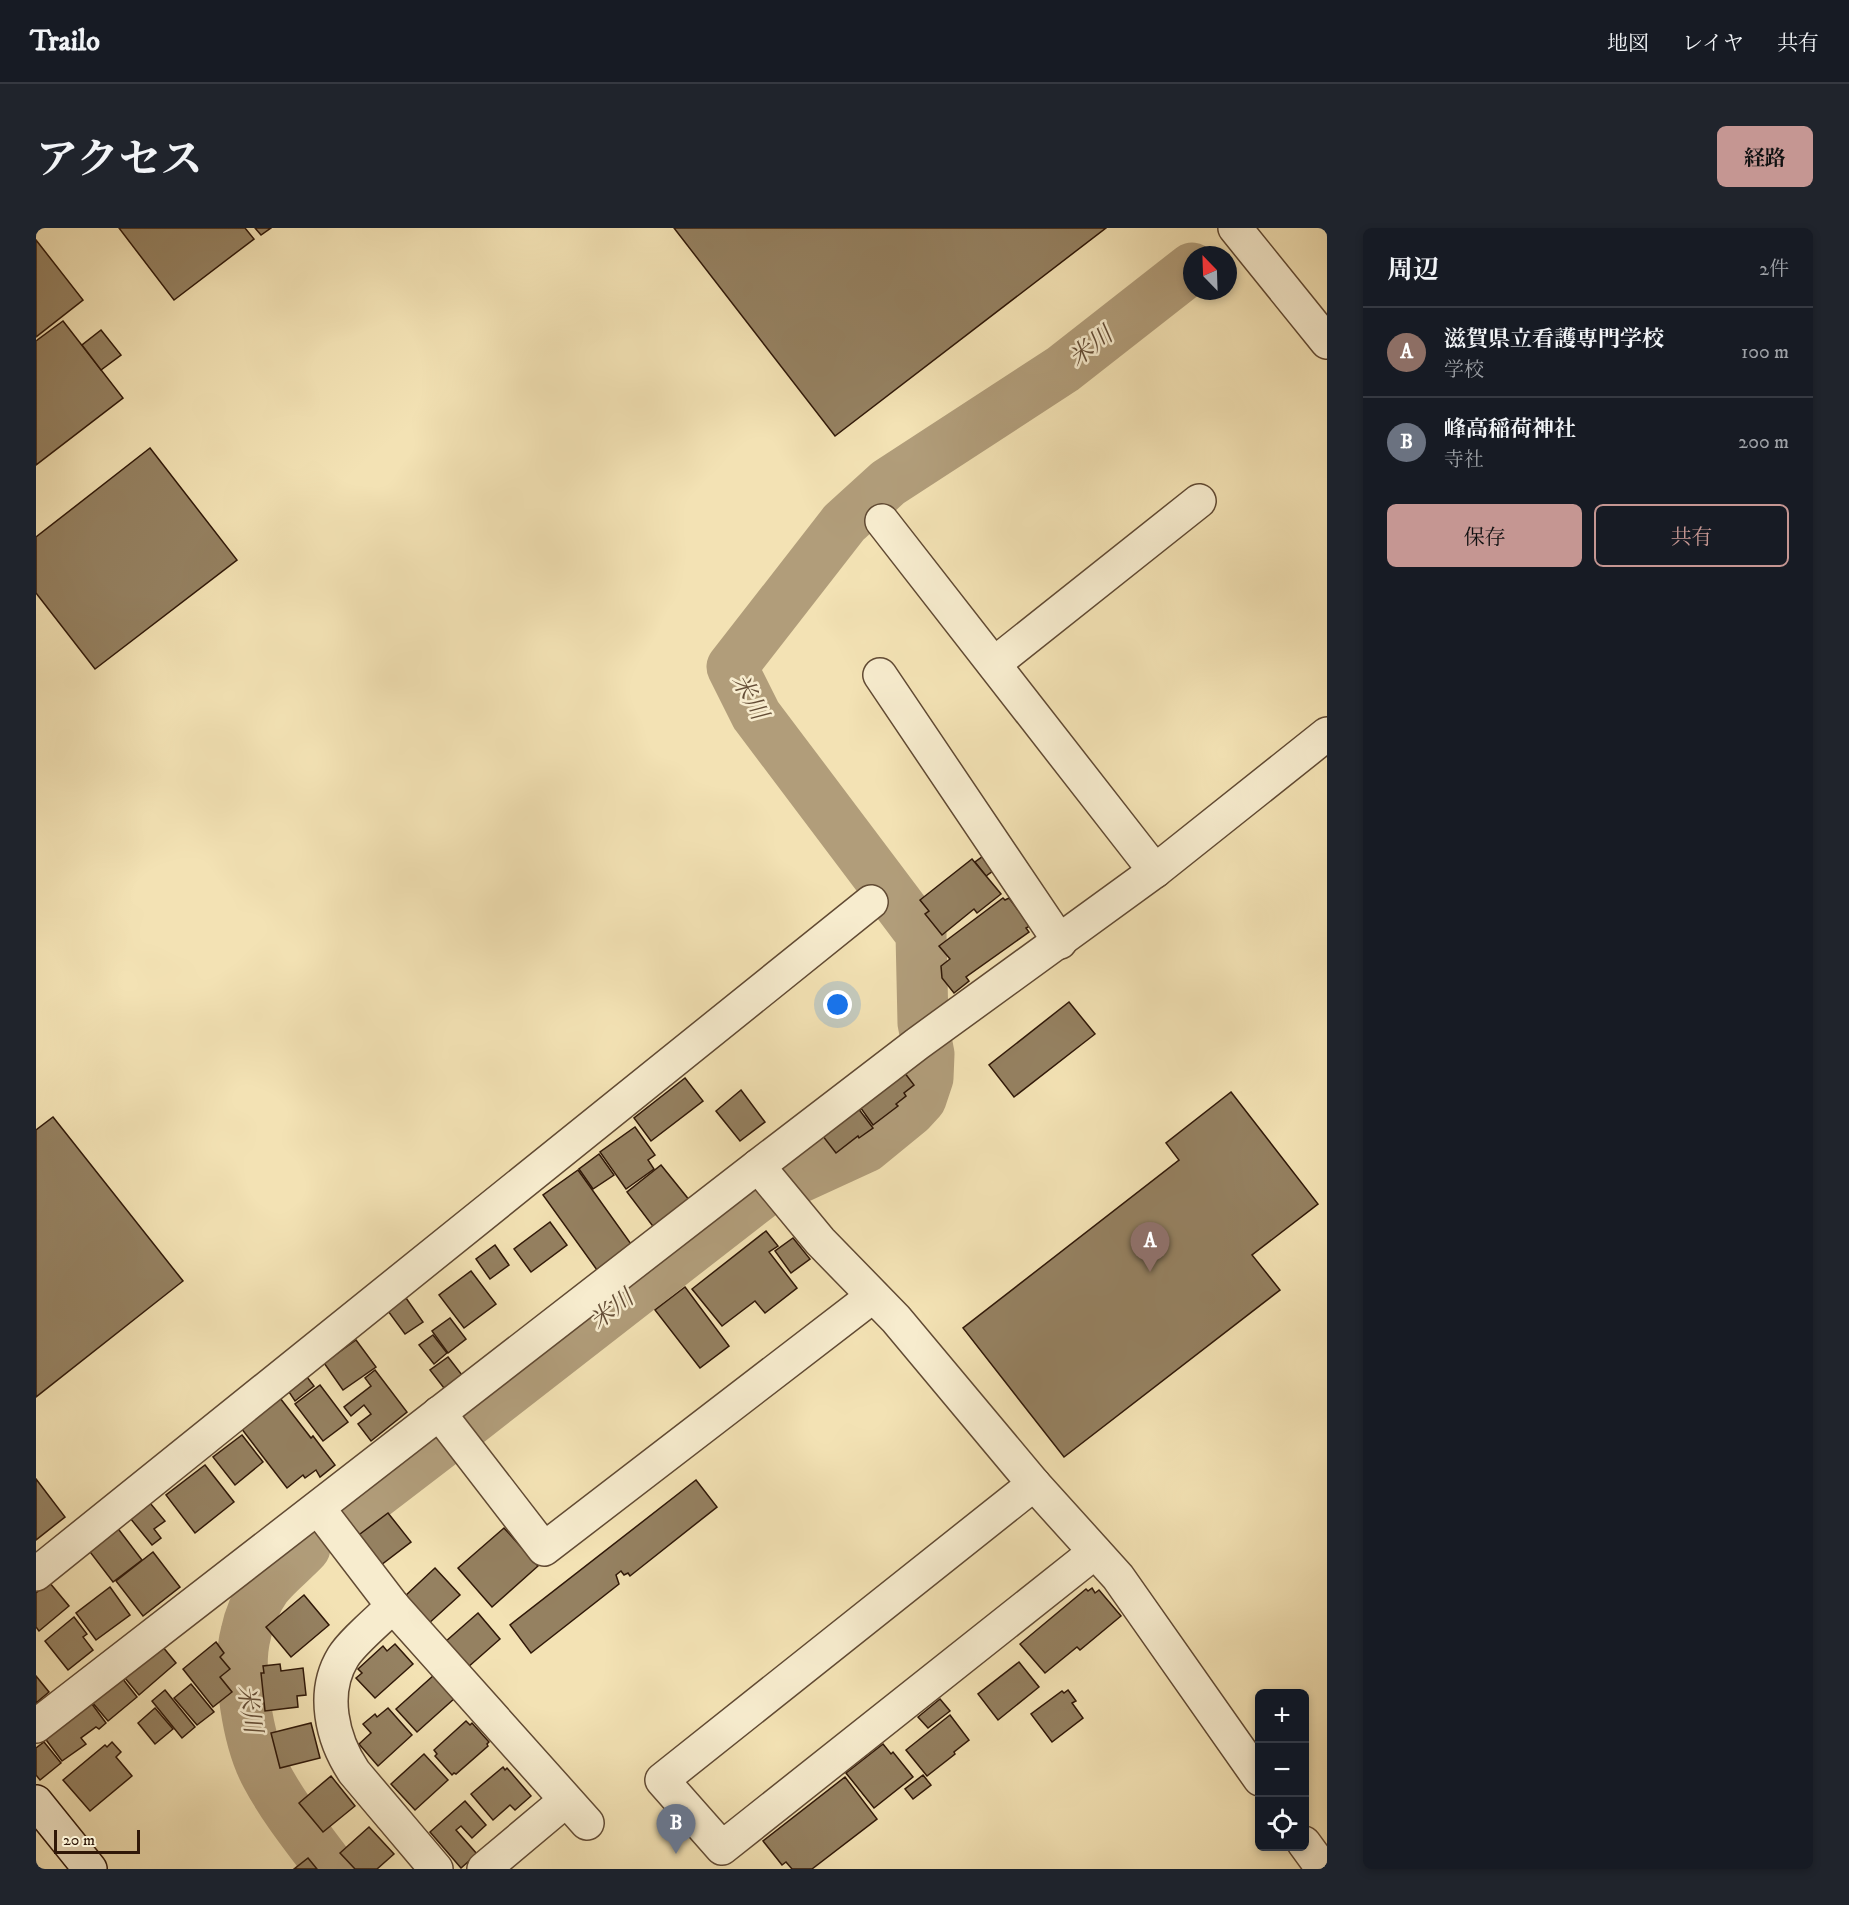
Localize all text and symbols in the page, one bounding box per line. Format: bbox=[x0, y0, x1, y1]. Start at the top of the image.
text: Trailo bbox=[30, 24, 100, 59]
text: 地図 bbox=[1607, 31, 1649, 57]
text: レイヤ bbox=[1682, 31, 1744, 57]
text: 共有 bbox=[1777, 31, 1819, 57]
button: 経路 bbox=[1717, 126, 1813, 187]
text: アクセス bbox=[36, 135, 203, 187]
north arrow bbox=[1183, 246, 1237, 300]
text: 周辺 bbox=[1387, 254, 1439, 287]
text: 2件 bbox=[1759, 257, 1789, 282]
water label: 米川 bbox=[1063, 319, 1122, 374]
text: 滋賀県立看護専門学校 bbox=[1444, 326, 1664, 353]
text: A bbox=[1400, 340, 1413, 365]
text: 100 m bbox=[1741, 340, 1789, 365]
text: 学校 bbox=[1444, 358, 1484, 383]
text: 峰高稲荷神社 bbox=[1444, 416, 1576, 443]
text: B bbox=[1400, 430, 1413, 455]
text: 200 m bbox=[1738, 430, 1789, 455]
text: 寺社 bbox=[1444, 448, 1484, 473]
button: 保存 bbox=[1387, 504, 1582, 567]
button: 共有 bbox=[1594, 504, 1789, 567]
water label: 米川 bbox=[724, 669, 775, 728]
your location bbox=[823, 990, 852, 1019]
pin: A bbox=[1130, 1222, 1170, 1272]
water label: 米川 bbox=[584, 1282, 643, 1337]
water label: 米川 bbox=[230, 1683, 268, 1738]
map controls bbox=[1255, 1689, 1309, 1851]
button: + bbox=[1255, 1689, 1309, 1743]
button: − bbox=[1255, 1743, 1309, 1797]
button: locate bbox=[1255, 1797, 1309, 1851]
pin: B bbox=[656, 1804, 696, 1854]
scale bar bbox=[54, 1827, 140, 1854]
text: 20 m bbox=[63, 1830, 95, 1850]

